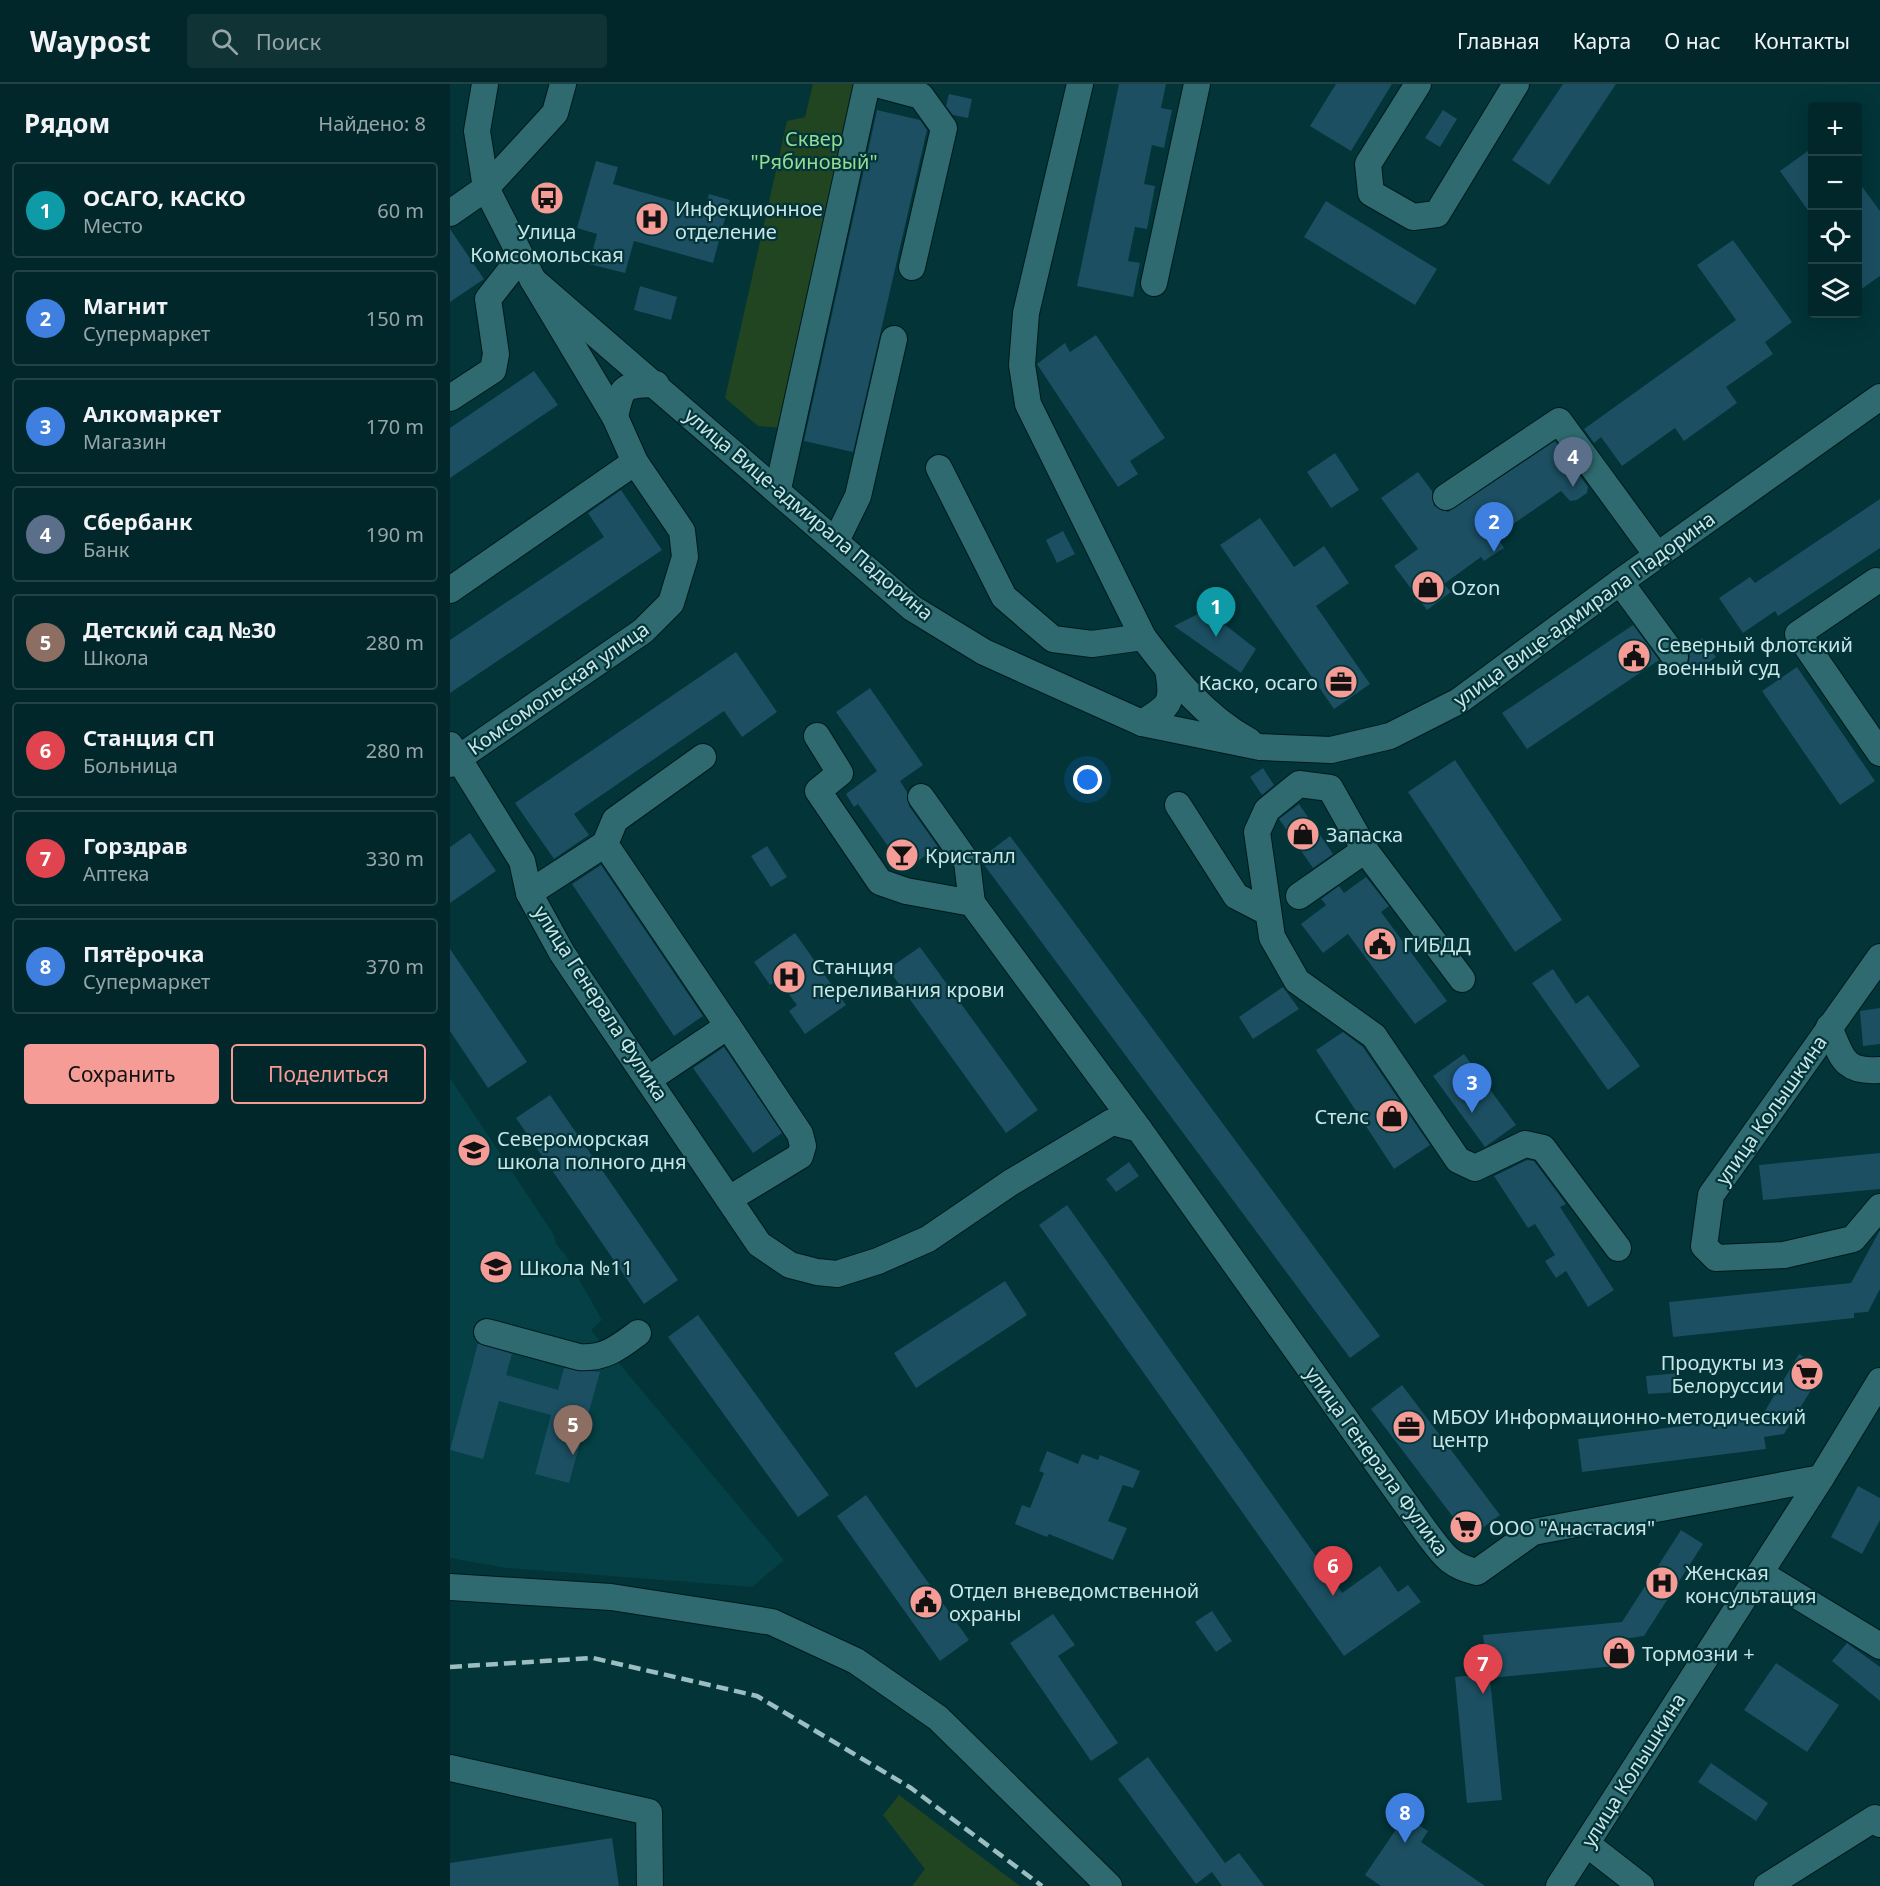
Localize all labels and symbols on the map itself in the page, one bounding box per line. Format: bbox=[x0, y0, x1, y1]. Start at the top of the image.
park label: Сквер "Рябиновый" bbox=[750, 125, 878, 175]
bus stop icon: Улица Комсомольская bbox=[529, 180, 565, 216]
place label: Инфекционное отделение bbox=[675, 195, 823, 245]
hospital icon: Инфекционное отделение bbox=[634, 201, 670, 237]
place label: Улица Комсомольская bbox=[470, 218, 624, 268]
street label: улица Вице-адмирала Падорина bbox=[679, 402, 939, 626]
pin: 4 bbox=[1554, 438, 1592, 487]
pin: 2 bbox=[1474, 502, 1514, 552]
street label: улица Вице-адмирала Падорина bbox=[1448, 505, 1720, 713]
shop icon: Ozon bbox=[1410, 569, 1446, 605]
place label: Ozon bbox=[1451, 574, 1500, 601]
pin: 1 bbox=[1196, 588, 1236, 637]
street label: Комсомольская улица bbox=[462, 615, 654, 761]
place label: Северный флотский военный суд bbox=[1657, 631, 1853, 681]
public building icon: Северный флотский военный суд bbox=[1616, 638, 1652, 674]
office icon: Каско, осаго bbox=[1323, 664, 1359, 700]
place label: Каско, осаго bbox=[1199, 669, 1318, 696]
your location bbox=[1073, 765, 1102, 794]
shop icon: Запаска bbox=[1285, 816, 1321, 852]
place label: Запаска bbox=[1326, 821, 1403, 848]
bar icon: Кристалл bbox=[884, 837, 920, 873]
place label: Кристалл bbox=[925, 842, 1016, 869]
street label: улица Генерала Фулика bbox=[528, 900, 674, 1106]
public building icon: ГИБДД bbox=[1362, 926, 1398, 962]
place label: ГИБДД bbox=[1403, 931, 1471, 958]
place label: Станция переливания крови bbox=[812, 953, 1005, 1003]
hospital icon: Станция переливания крови bbox=[771, 959, 807, 995]
street label: улица Колышкина bbox=[1709, 1030, 1833, 1190]
pin: 3 bbox=[1452, 1064, 1492, 1113]
shop icon: Стелс bbox=[1374, 1098, 1410, 1134]
place label: Стелс bbox=[1314, 1103, 1369, 1130]
place label: Североморская школа полного дня bbox=[497, 1125, 687, 1175]
school or university icon: Североморская школа полного дня bbox=[456, 1132, 492, 1168]
school or university icon: Школа №11 bbox=[478, 1249, 514, 1285]
place label: Школа №11 bbox=[519, 1254, 633, 1281]
place label: Продукты из Белоруссии bbox=[1661, 1349, 1784, 1399]
supermarket icon: Продукты из Белоруссии bbox=[1789, 1356, 1825, 1392]
street label: улица Генерала Фулика bbox=[1299, 1361, 1455, 1561]
place label: МБОУ Информационно-методический центр bbox=[1432, 1403, 1806, 1453]
pin: 5 bbox=[554, 1406, 592, 1455]
office icon: МБОУ Информационно-методический центр bbox=[1391, 1409, 1427, 1445]
supermarket icon: ООО "Анастасия" bbox=[1448, 1509, 1484, 1545]
place label: ООО "Анастасия" bbox=[1489, 1514, 1655, 1541]
pin: 6 bbox=[1314, 1546, 1352, 1596]
place label: Женская консультация bbox=[1685, 1559, 1816, 1609]
hospital icon: Женская консультация bbox=[1644, 1565, 1680, 1601]
place label: Отдел вневедомственной охраны bbox=[949, 1577, 1199, 1627]
public building icon: Отдел вневедомственной охраны bbox=[908, 1584, 944, 1620]
shop icon: Тормозни + bbox=[1601, 1635, 1637, 1671]
place label: Тормозни + bbox=[1642, 1640, 1755, 1667]
pin: 7 bbox=[1464, 1644, 1502, 1694]
street label: улица Колышкина bbox=[1575, 1688, 1691, 1852]
pin: 8 bbox=[1386, 1794, 1424, 1843]

